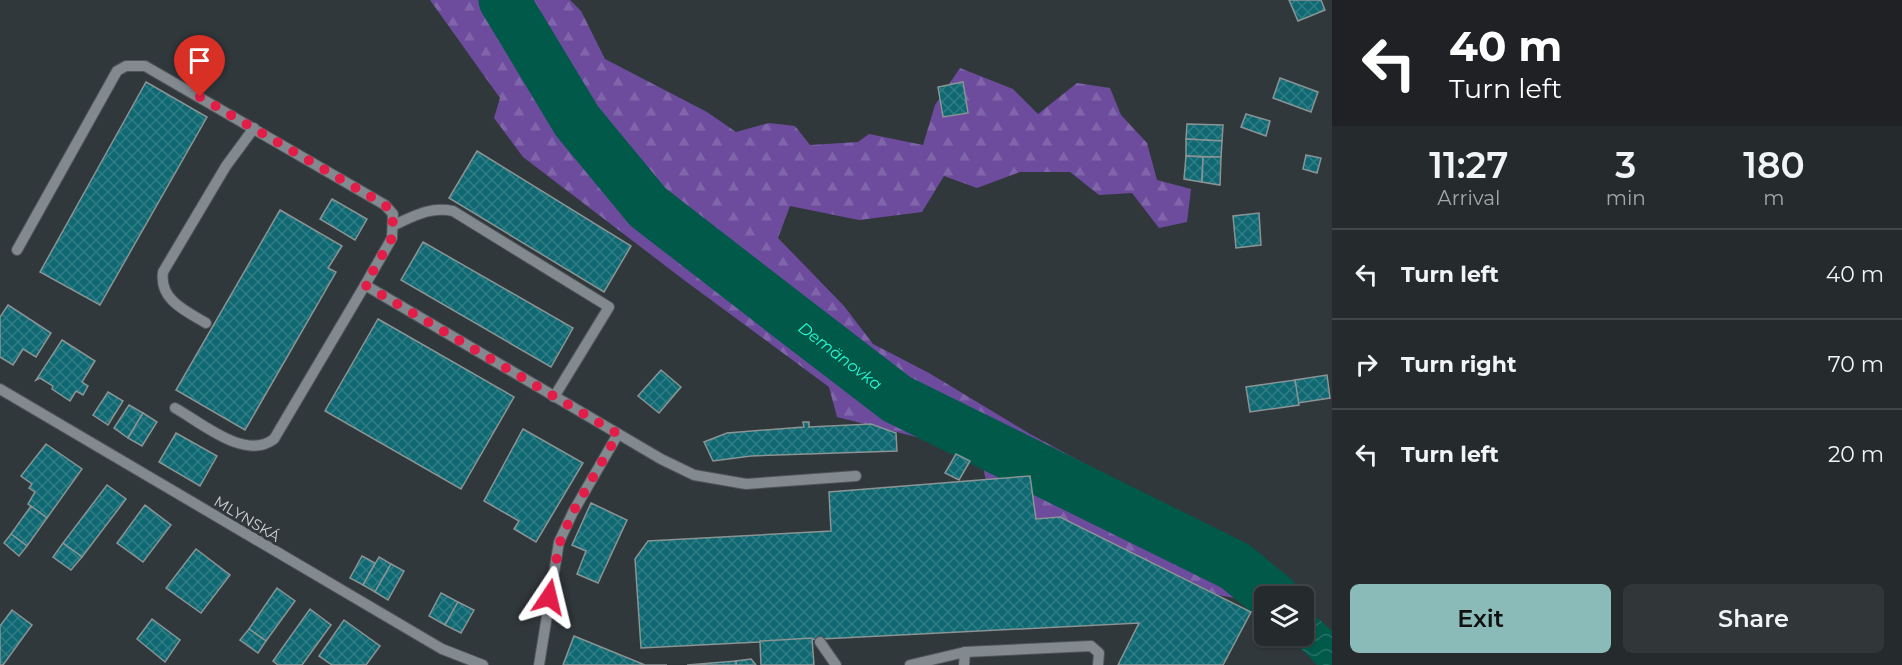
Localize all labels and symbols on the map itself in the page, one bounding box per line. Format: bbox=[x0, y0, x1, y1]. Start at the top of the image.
pin bbox=[174, 35, 225, 97]
water label: Demänovka bbox=[795, 318, 886, 394]
street label: MLYNSKÁ bbox=[211, 491, 284, 546]
position arrow bbox=[517, 565, 581, 629]

